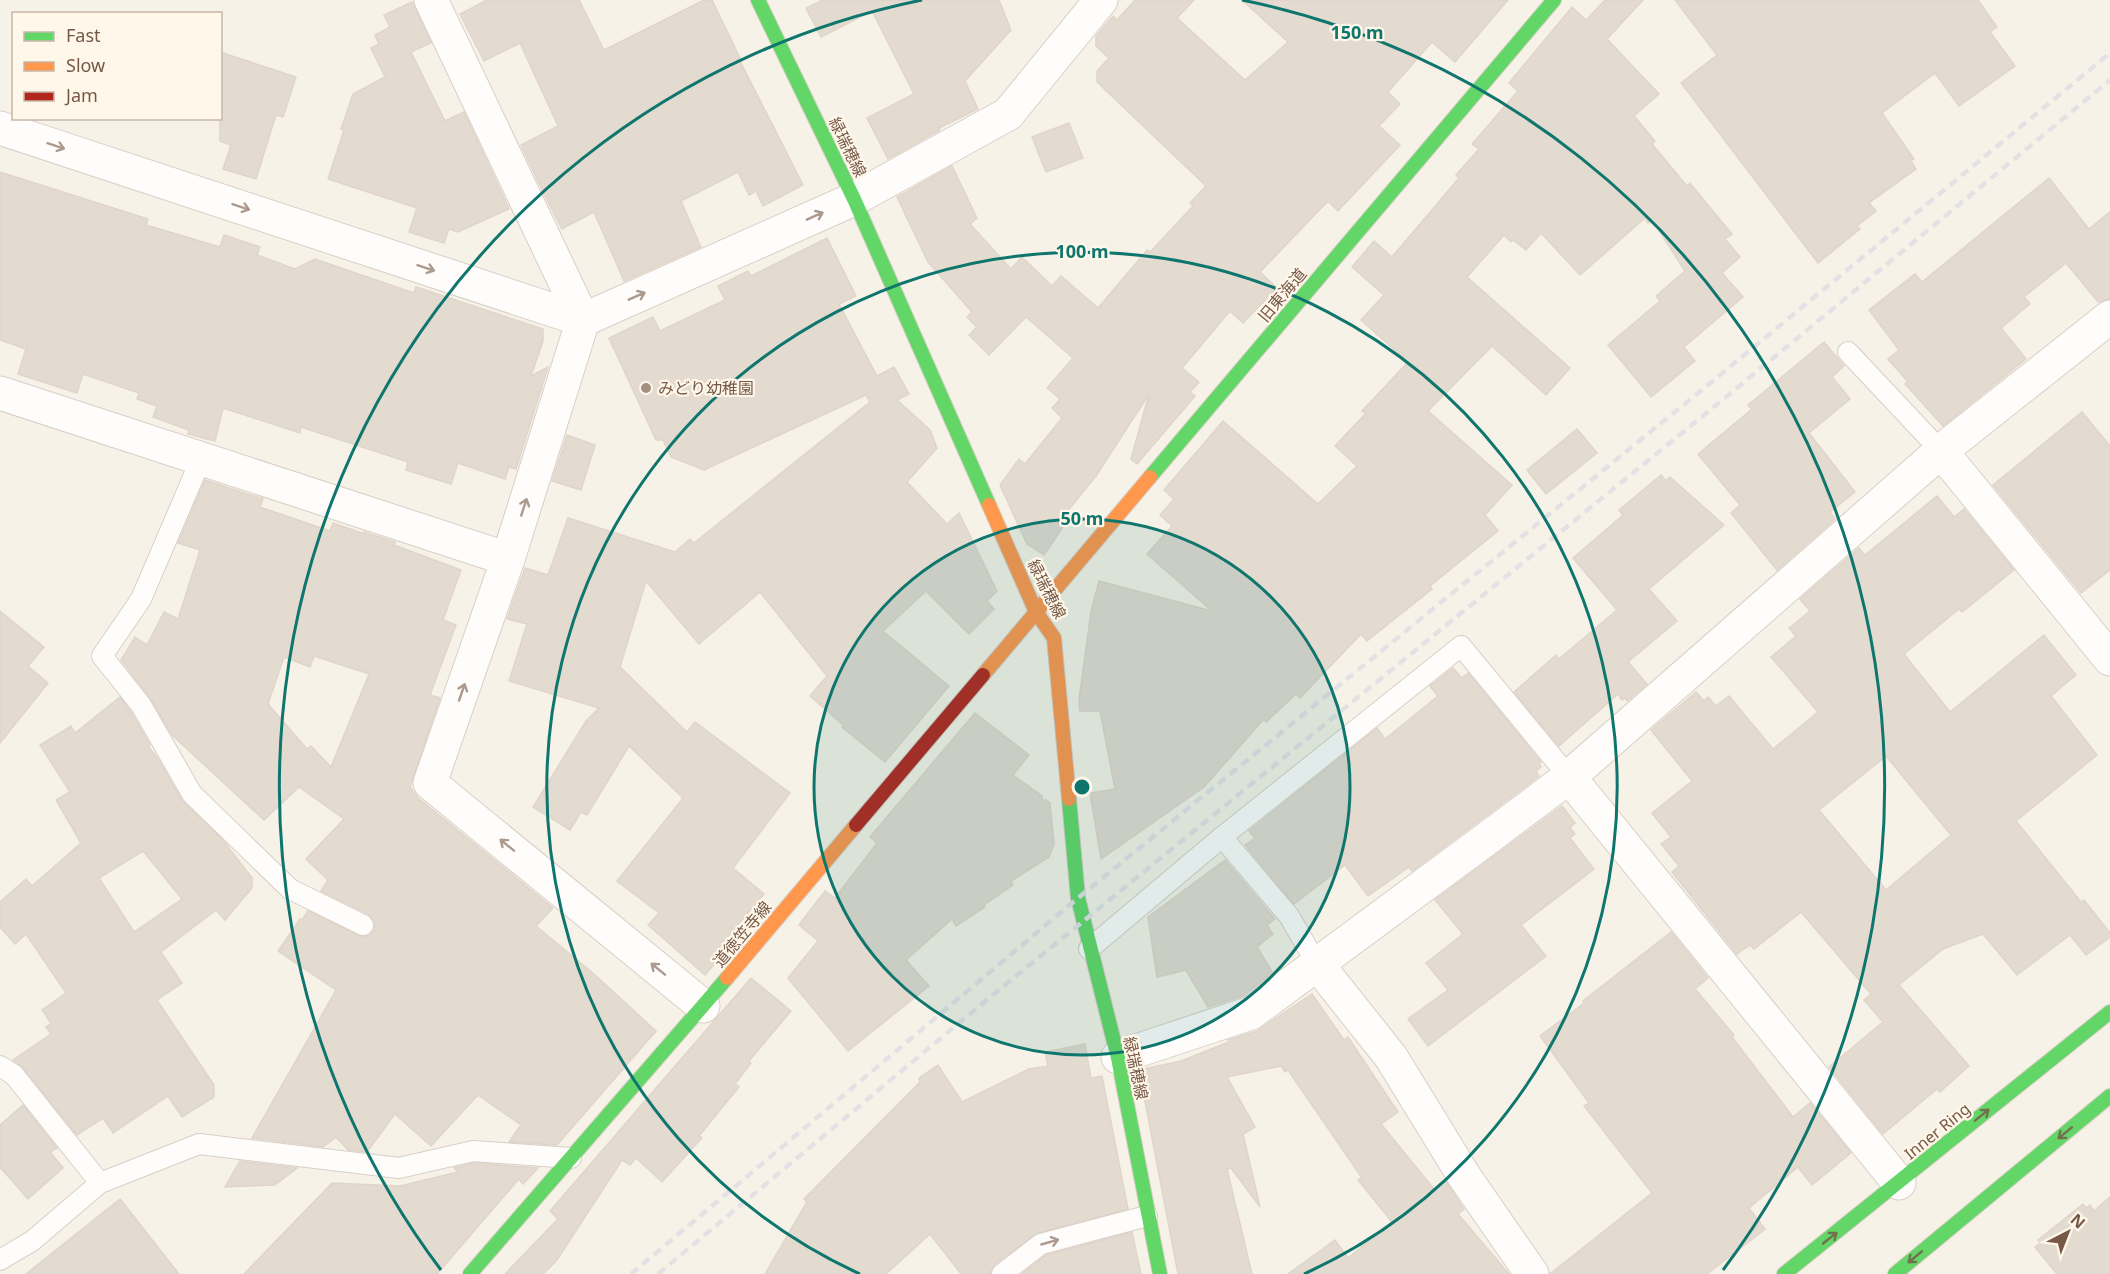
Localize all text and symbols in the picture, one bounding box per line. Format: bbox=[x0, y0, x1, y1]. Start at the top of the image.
legend bbox=[12, 12, 222, 120]
text: 150 m bbox=[1330, 20, 1384, 44]
text: Fast bbox=[66, 23, 101, 47]
text: Slow bbox=[66, 53, 105, 77]
text: Jam bbox=[64, 83, 98, 107]
street label: 緑瑞穂線 bbox=[824, 113, 872, 181]
one-way arrow bbox=[46, 142, 65, 153]
one-way arrow bbox=[231, 203, 250, 214]
one-way arrow bbox=[805, 210, 823, 222]
text: 100 m bbox=[1055, 239, 1109, 263]
one-way arrow bbox=[416, 263, 435, 274]
street label: 旧東海道 bbox=[1253, 263, 1311, 327]
one-way arrow bbox=[627, 289, 645, 301]
place label: みどり幼稚園 bbox=[658, 377, 754, 399]
marker: みどり幼稚園 bbox=[639, 381, 653, 395]
one-way arrow bbox=[519, 498, 530, 517]
text: 50 m bbox=[1061, 506, 1103, 530]
street label: 緑瑞穂線 bbox=[1023, 555, 1071, 623]
one-way arrow bbox=[457, 683, 468, 702]
centre of rings bbox=[1072, 777, 1092, 797]
one-way arrow bbox=[499, 839, 515, 852]
street label: 道徳笠寺線 bbox=[708, 896, 776, 972]
one-way arrow bbox=[650, 962, 666, 975]
street label: 緑瑞穂線 bbox=[1119, 1034, 1153, 1102]
street label: Inner Ring bbox=[1899, 1098, 1975, 1164]
one-way arrow bbox=[1974, 1109, 1990, 1122]
one-way arrow bbox=[2058, 1126, 2073, 1140]
north arrow bbox=[2038, 1202, 2098, 1262]
text: N bbox=[2066, 1208, 2090, 1233]
one-way arrow bbox=[1822, 1231, 1838, 1244]
one-way arrow bbox=[1040, 1236, 1059, 1247]
one-way arrow bbox=[1907, 1251, 1923, 1264]

